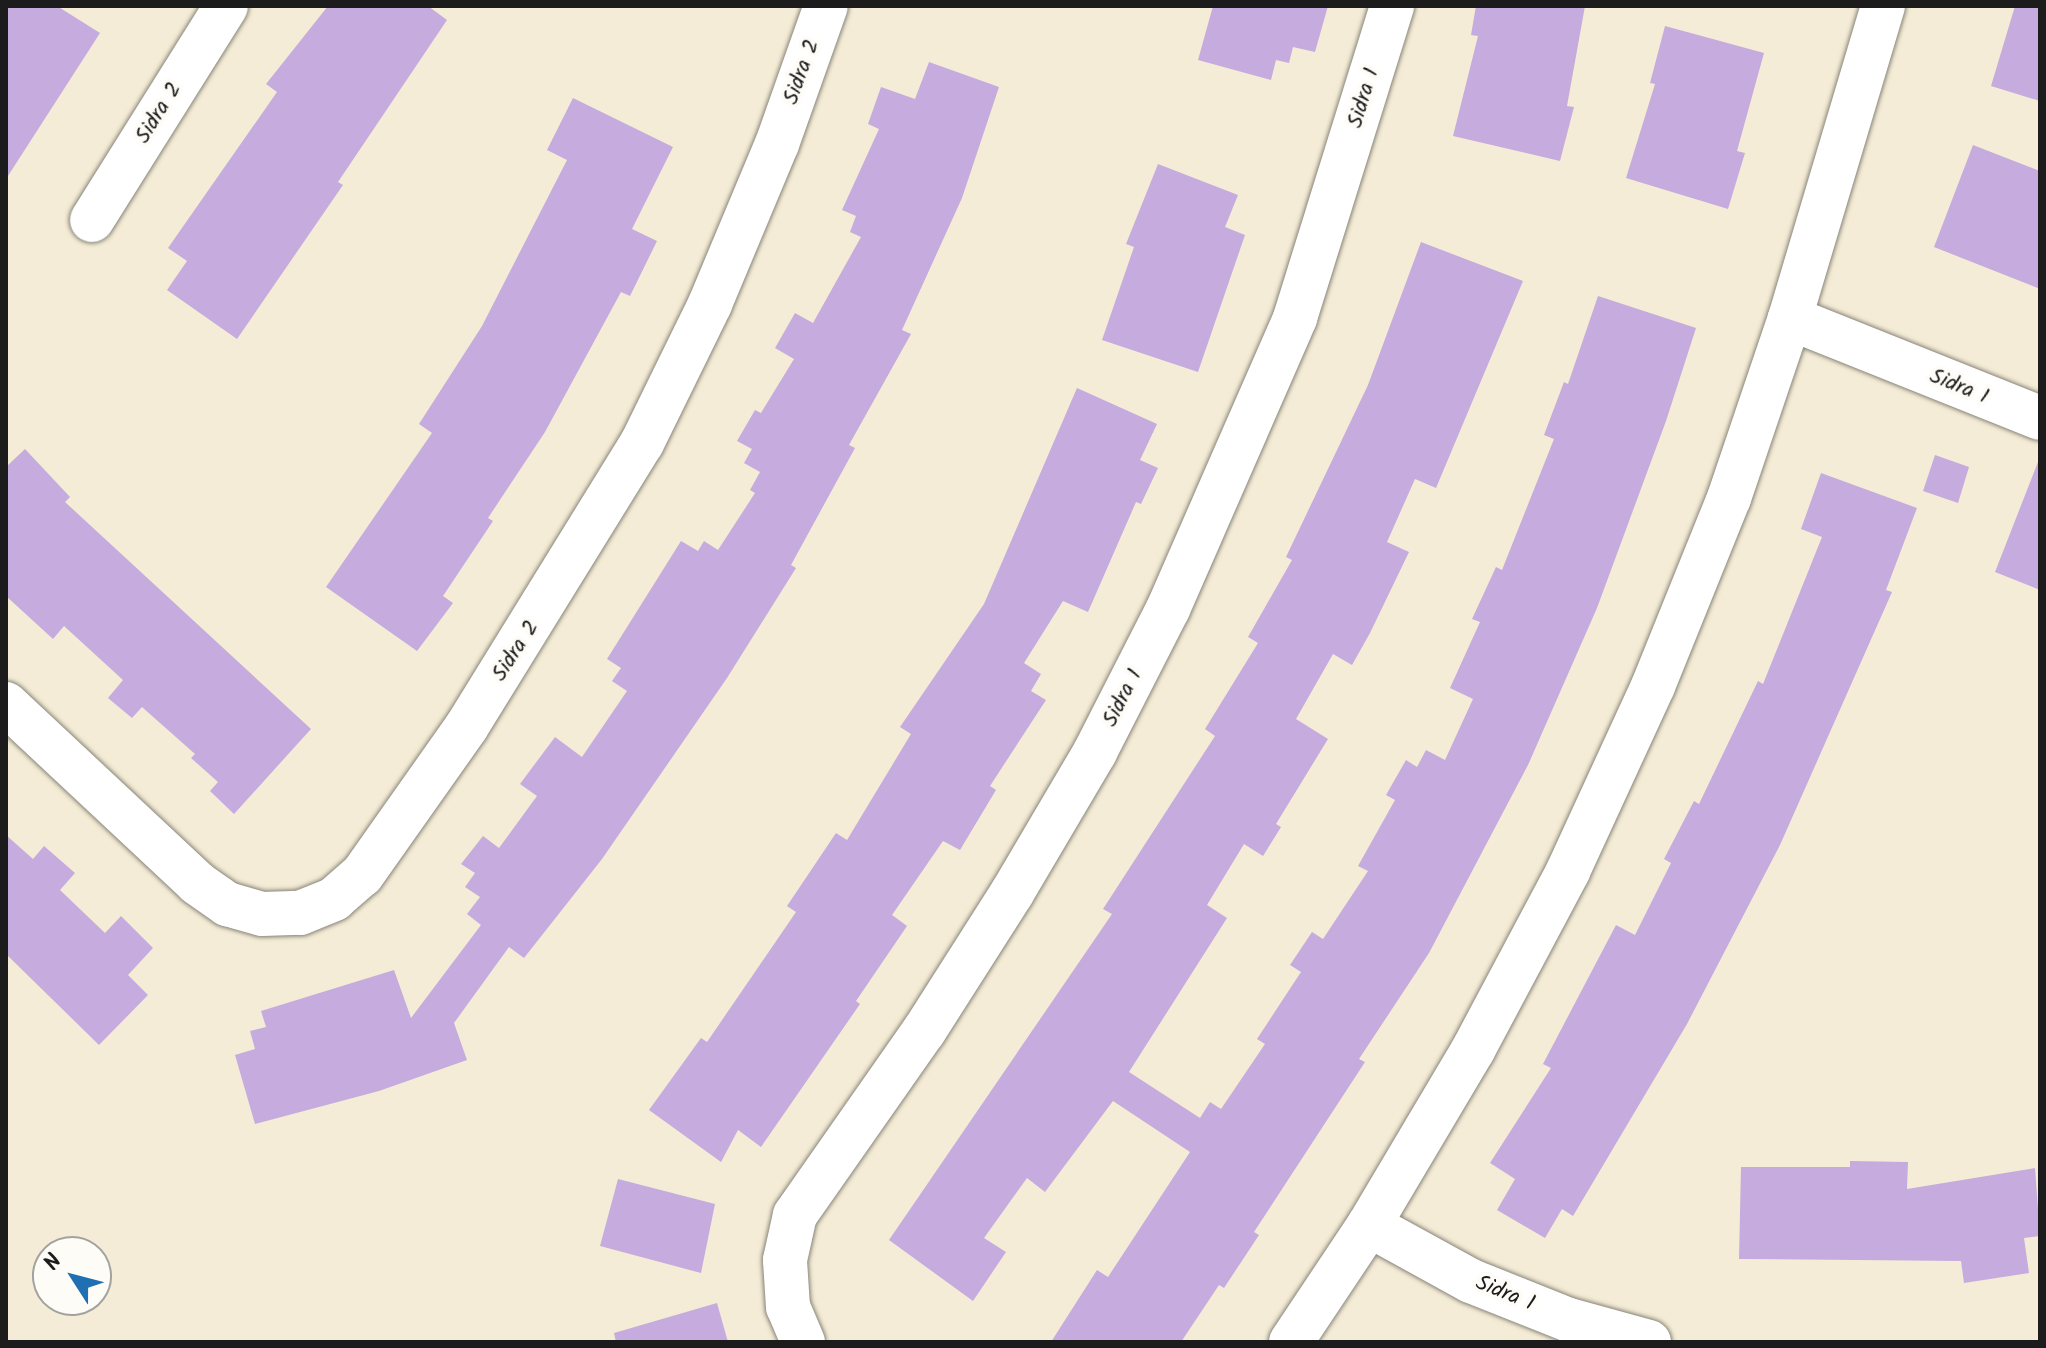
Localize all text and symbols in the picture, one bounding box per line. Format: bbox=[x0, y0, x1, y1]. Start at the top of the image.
street label: Sidra 2 bbox=[778, 36, 826, 108]
street label: Sidra 1 bbox=[1342, 65, 1386, 131]
street label: Sidra 2 bbox=[130, 78, 188, 148]
street label: Sidra 1 bbox=[1926, 363, 1992, 411]
street label: Sidra 2 bbox=[487, 616, 545, 686]
street label: Sidra 1 bbox=[1097, 665, 1149, 731]
north arrow bbox=[32, 1236, 112, 1316]
text: N bbox=[36, 1247, 72, 1279]
street label: Sidra 1 bbox=[1472, 1270, 1538, 1318]

